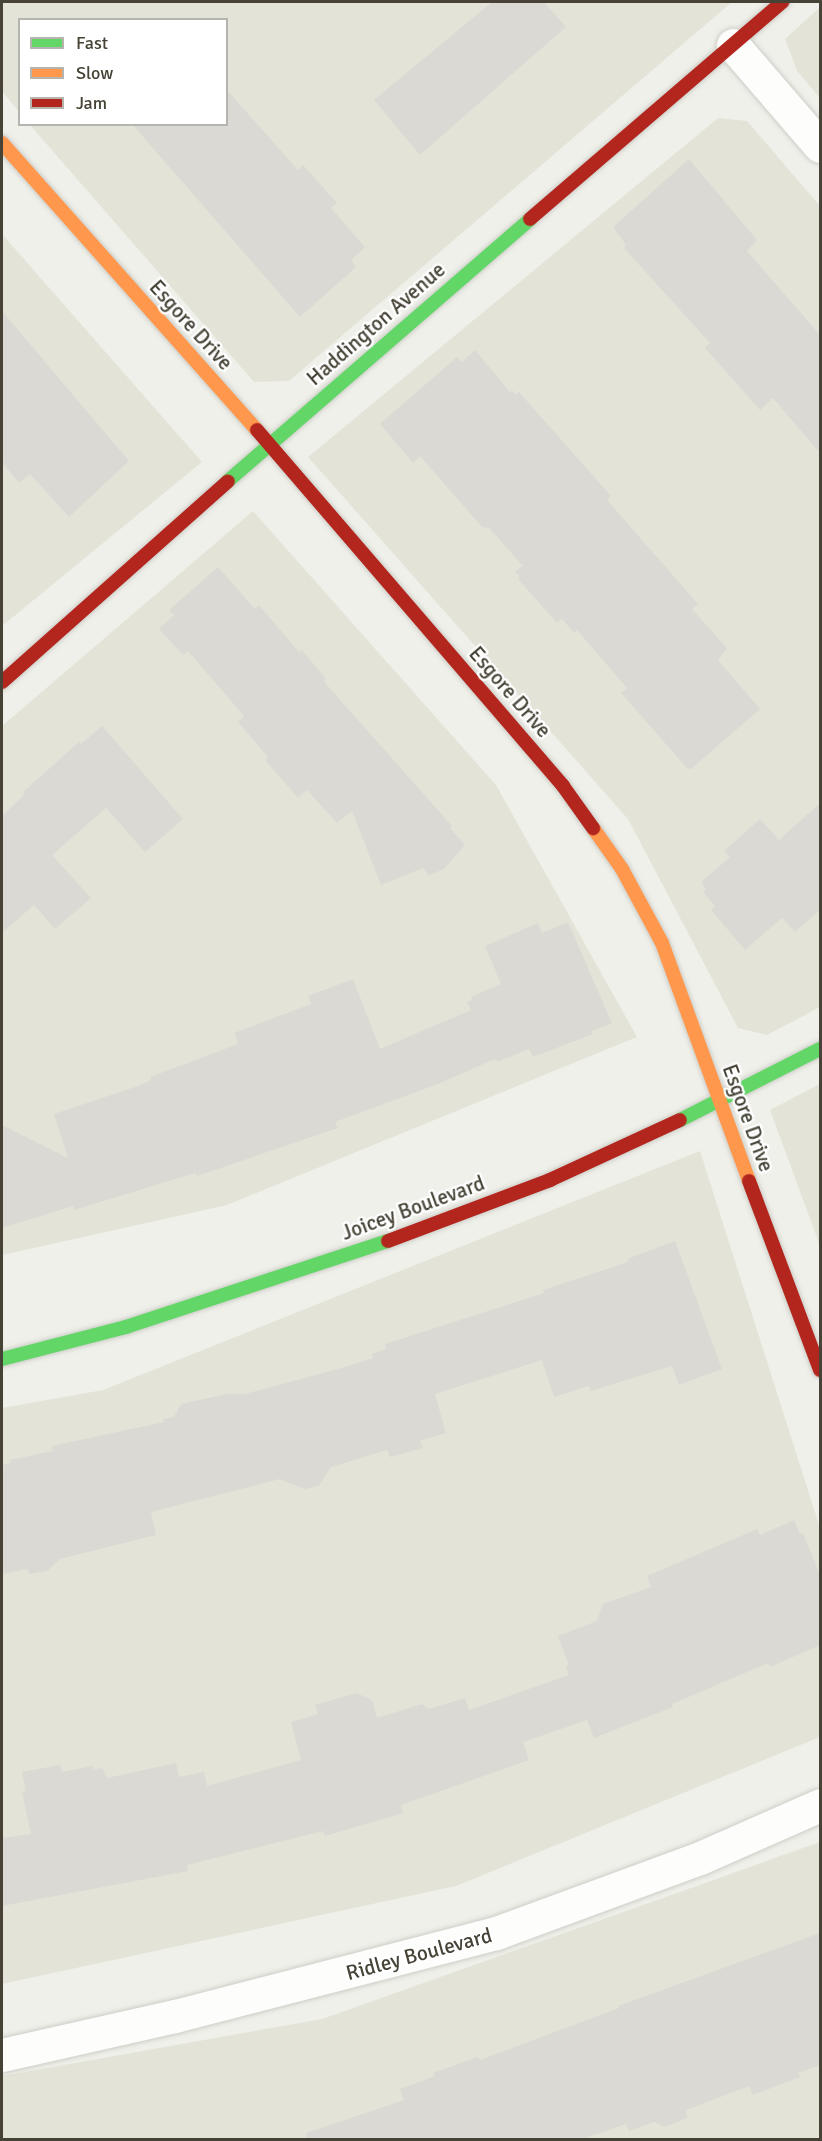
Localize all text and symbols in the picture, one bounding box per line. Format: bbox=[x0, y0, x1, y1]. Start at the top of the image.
legend bbox=[18, 18, 228, 126]
text: Fast bbox=[76, 32, 108, 54]
text: Slow bbox=[76, 62, 113, 84]
text: Jam bbox=[76, 92, 107, 114]
street label: Haddington Avenue bbox=[302, 257, 450, 391]
street label: Esgore Drive bbox=[144, 275, 238, 375]
street label: Esgore Drive bbox=[464, 641, 556, 743]
street label: Esgore Drive bbox=[717, 1061, 779, 1175]
street label: Joicey Boulevard bbox=[338, 1170, 488, 1246]
street label: Ridley Boulevard bbox=[343, 1922, 495, 1986]

